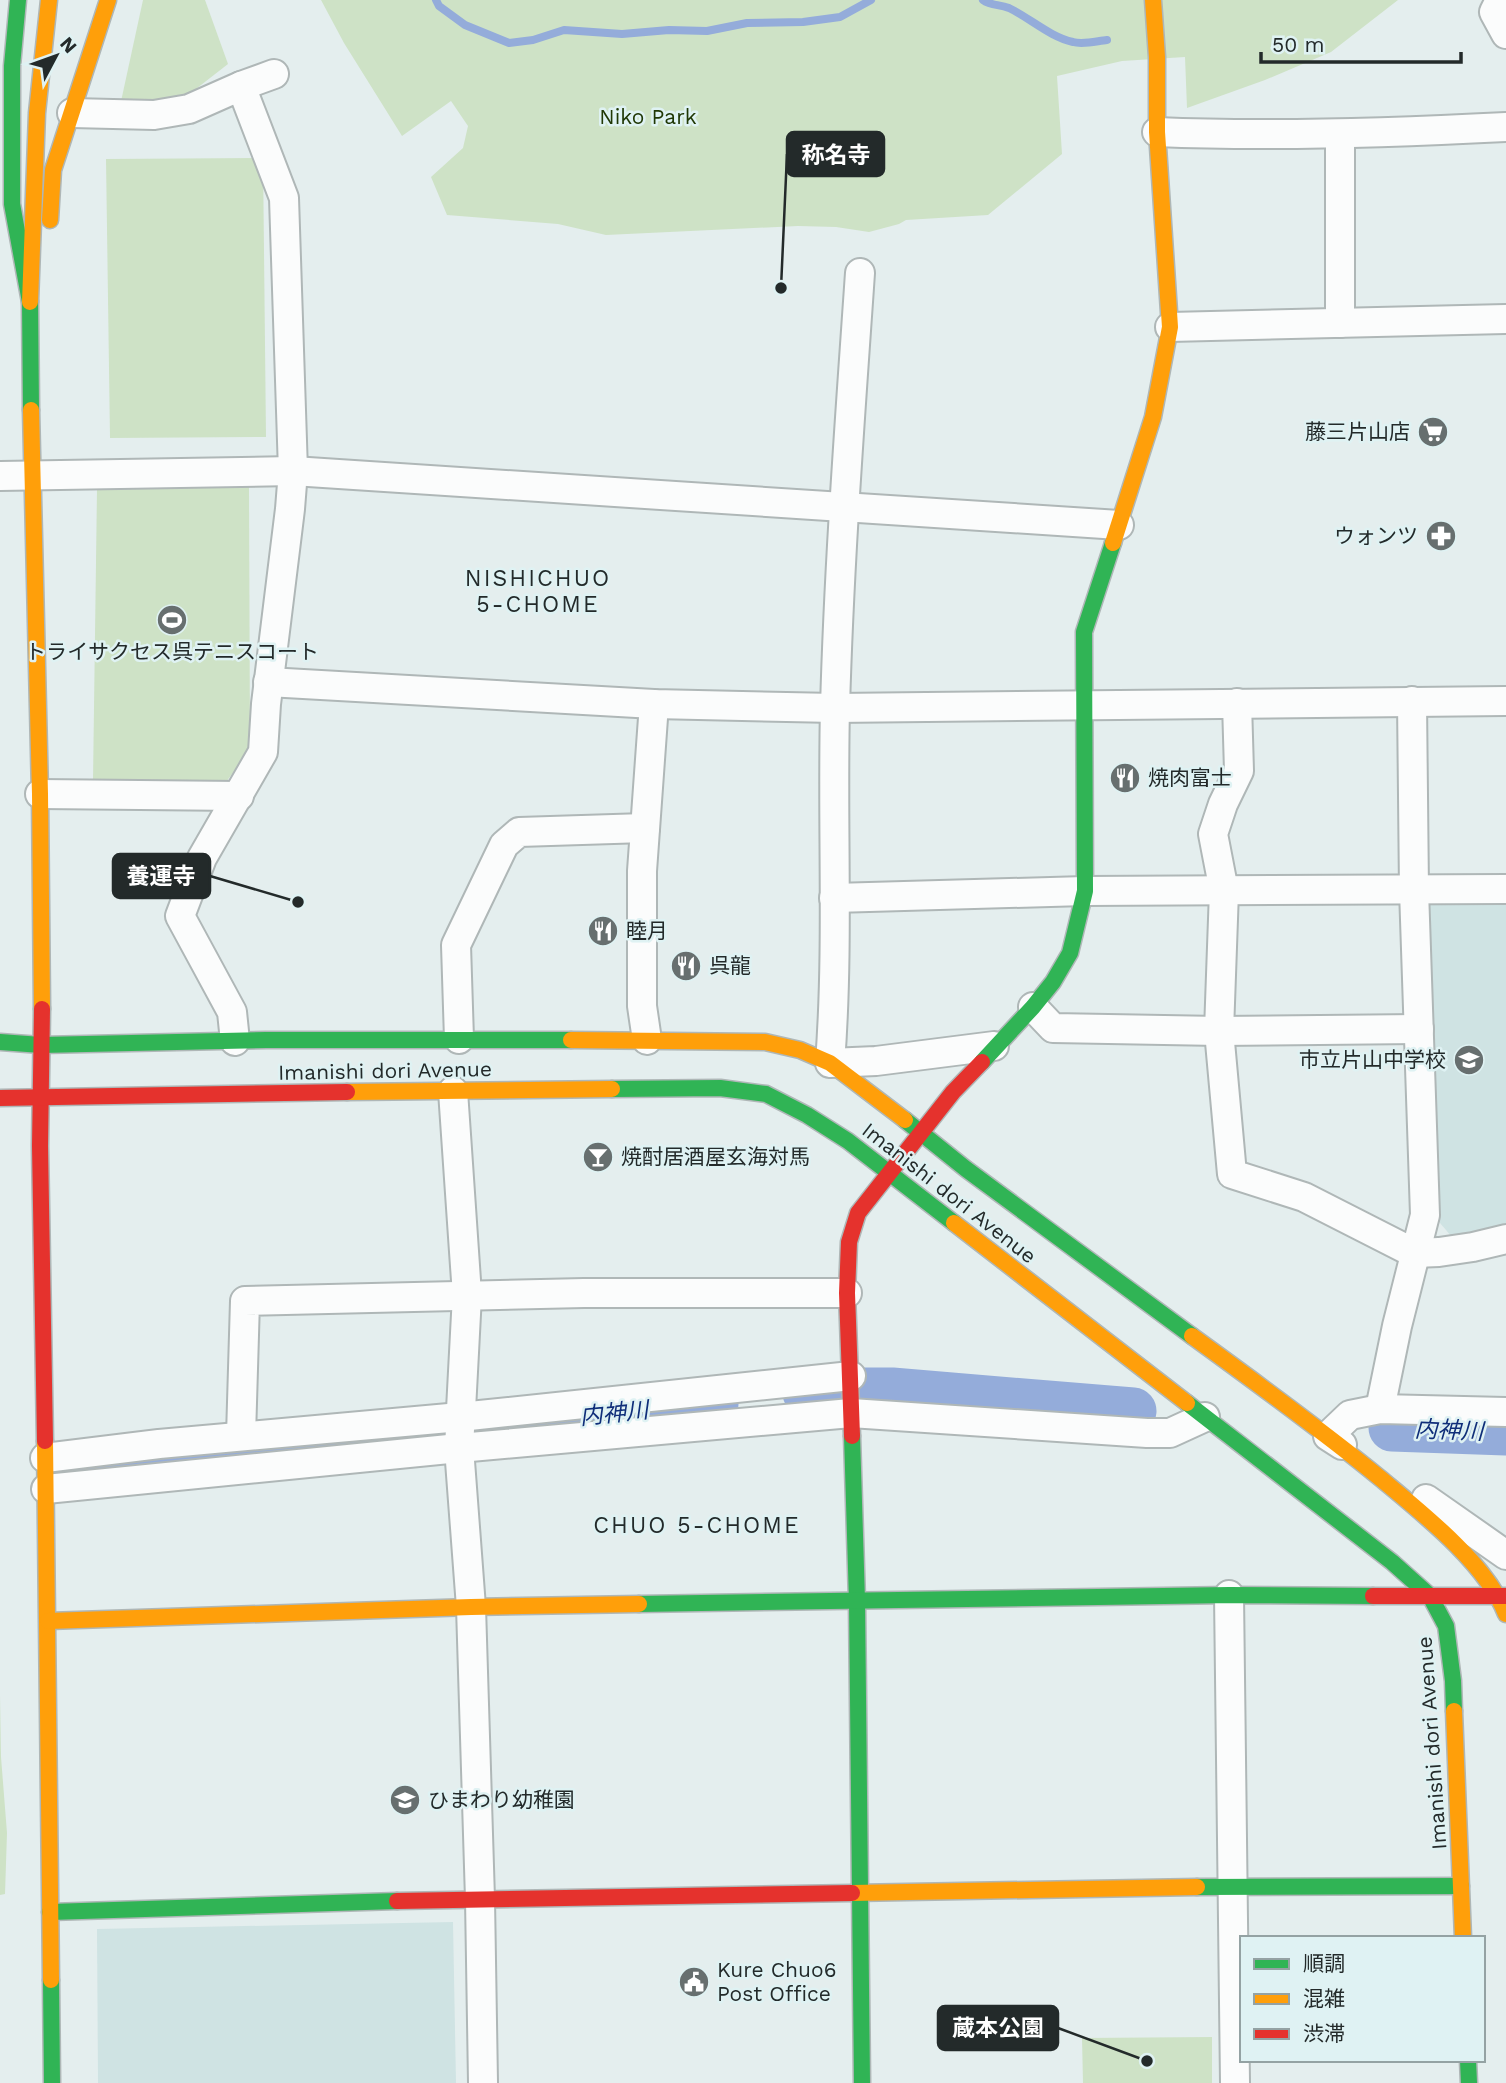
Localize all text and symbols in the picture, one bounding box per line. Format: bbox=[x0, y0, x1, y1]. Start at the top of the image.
north arrow bbox=[21, 21, 91, 91]
scale bar bbox=[1261, 21, 1460, 65]
text: N bbox=[55, 32, 82, 58]
text: 50 m bbox=[1272, 32, 1324, 57]
park label: Niko Park bbox=[599, 104, 697, 129]
callout: 称名寺 bbox=[787, 132, 884, 176]
text: 称名寺 bbox=[802, 142, 871, 169]
supermarket icon: 藤三片山店 bbox=[1416, 415, 1450, 449]
place label: 藤三片山店 bbox=[1305, 419, 1410, 444]
pharmacy icon: ウォンツ bbox=[1424, 519, 1458, 553]
place label: ウォンツ bbox=[1334, 523, 1418, 548]
district label: NISHICHUO 5-CHOME bbox=[465, 565, 611, 618]
sports icon: トライサクセス呉テニスコート bbox=[155, 603, 189, 637]
place label: トライサクセス呉テニスコート bbox=[25, 639, 319, 664]
restaurant icon: 焼肉富士 bbox=[1108, 761, 1142, 795]
place label: 焼肉富士 bbox=[1148, 765, 1232, 790]
callout: 養運寺 bbox=[113, 854, 210, 898]
text: 養運寺 bbox=[127, 863, 196, 890]
restaurant icon: 睦月 bbox=[586, 914, 620, 948]
place label: 睦月 bbox=[626, 918, 668, 943]
restaurant icon: 呉龍 bbox=[669, 949, 703, 983]
place label: 呉龍 bbox=[709, 953, 751, 978]
school or university icon: 市立片山中学校 bbox=[1452, 1043, 1486, 1077]
place label: 市立片山中学校 bbox=[1299, 1047, 1446, 1072]
street label: Imanishi dori Avenue bbox=[278, 1056, 492, 1085]
street label: Imanishi dori Avenue bbox=[857, 1117, 1041, 1268]
bar icon: 焼酎居酒屋玄海対馬 bbox=[581, 1140, 615, 1174]
place label: 焼酎居酒屋玄海対馬 bbox=[621, 1144, 810, 1169]
water label: 内神川 bbox=[578, 1396, 653, 1431]
water label: 内神川 bbox=[1414, 1416, 1487, 1445]
district label: CHUO 5-CHOME bbox=[593, 1512, 801, 1539]
street label: Imanishi dori Avenue bbox=[1412, 1635, 1451, 1851]
school or university icon: ひまわり幼稚園 bbox=[388, 1783, 422, 1817]
place label: ひまわり幼稚園 bbox=[428, 1787, 575, 1812]
legend bbox=[1240, 1936, 1485, 2062]
text: 順調 bbox=[1303, 1951, 1345, 1976]
place label: Kure Chuo6 Post Office bbox=[717, 1957, 836, 2006]
public building icon: Kure Chuo6 Post Office bbox=[677, 1965, 711, 1999]
text: 混雑 bbox=[1303, 1986, 1345, 2011]
callout: 蔵本公園 bbox=[938, 2006, 1058, 2050]
text: 蔵本公園 bbox=[952, 2015, 1044, 2042]
text: 渋滞 bbox=[1303, 2021, 1345, 2046]

